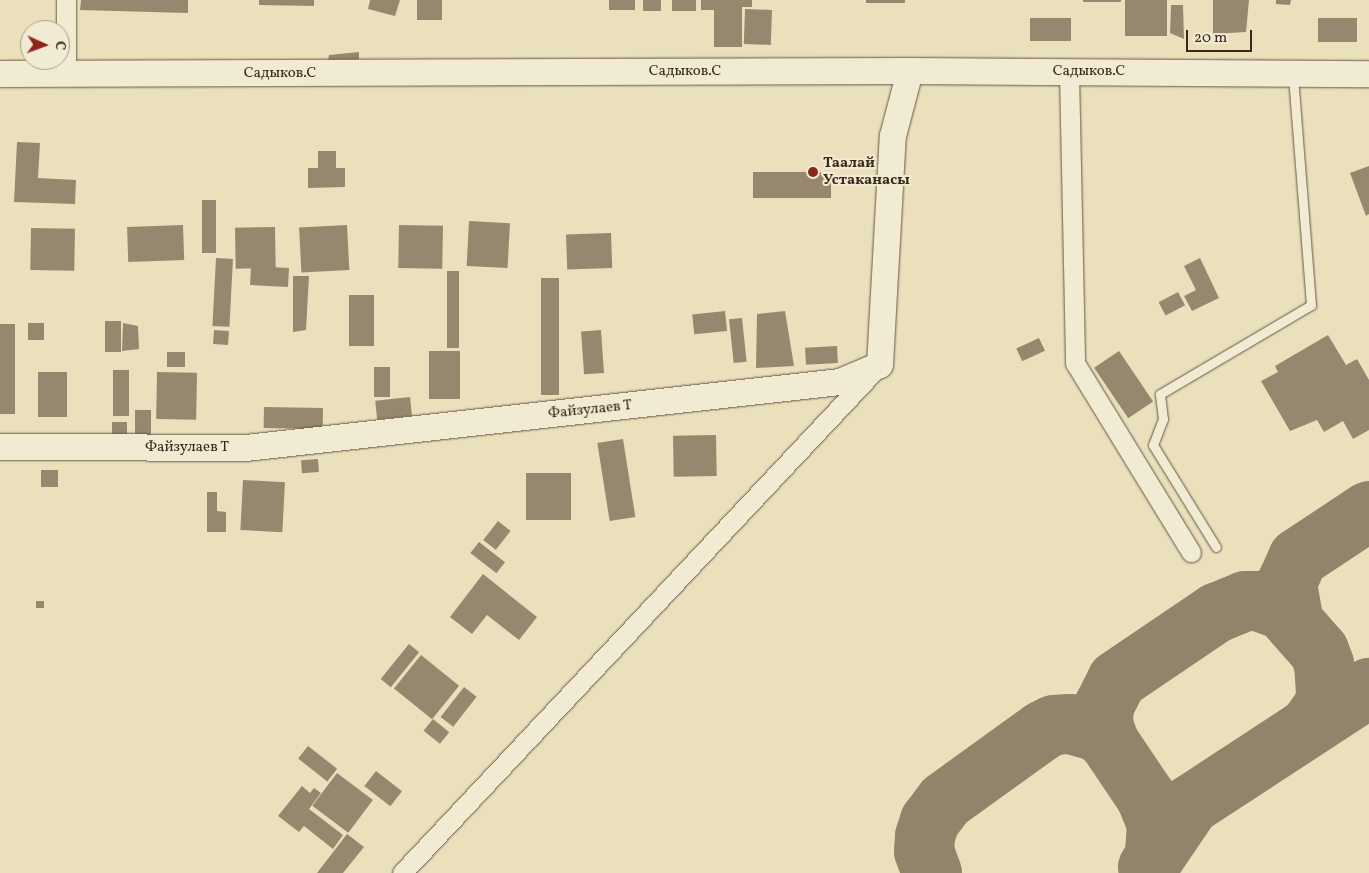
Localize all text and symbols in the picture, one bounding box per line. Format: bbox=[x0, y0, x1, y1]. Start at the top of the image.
north arrow bbox=[20, 20, 70, 70]
scale bar bbox=[1189, 20, 1255, 52]
text: 20 m bbox=[1194, 28, 1227, 49]
text: С bbox=[50, 41, 69, 50]
street label: Садыков.С bbox=[649, 63, 721, 81]
street label: Садыков.С bbox=[1053, 63, 1125, 81]
street label: Садыков.С bbox=[244, 65, 316, 83]
place label: Таалай Устаканасы bbox=[823, 154, 910, 189]
marker: Таалай Устаканасы bbox=[807, 166, 819, 178]
street label: Файзулаев Т bbox=[547, 397, 633, 423]
street label: Файзулаев Т bbox=[145, 439, 229, 457]

